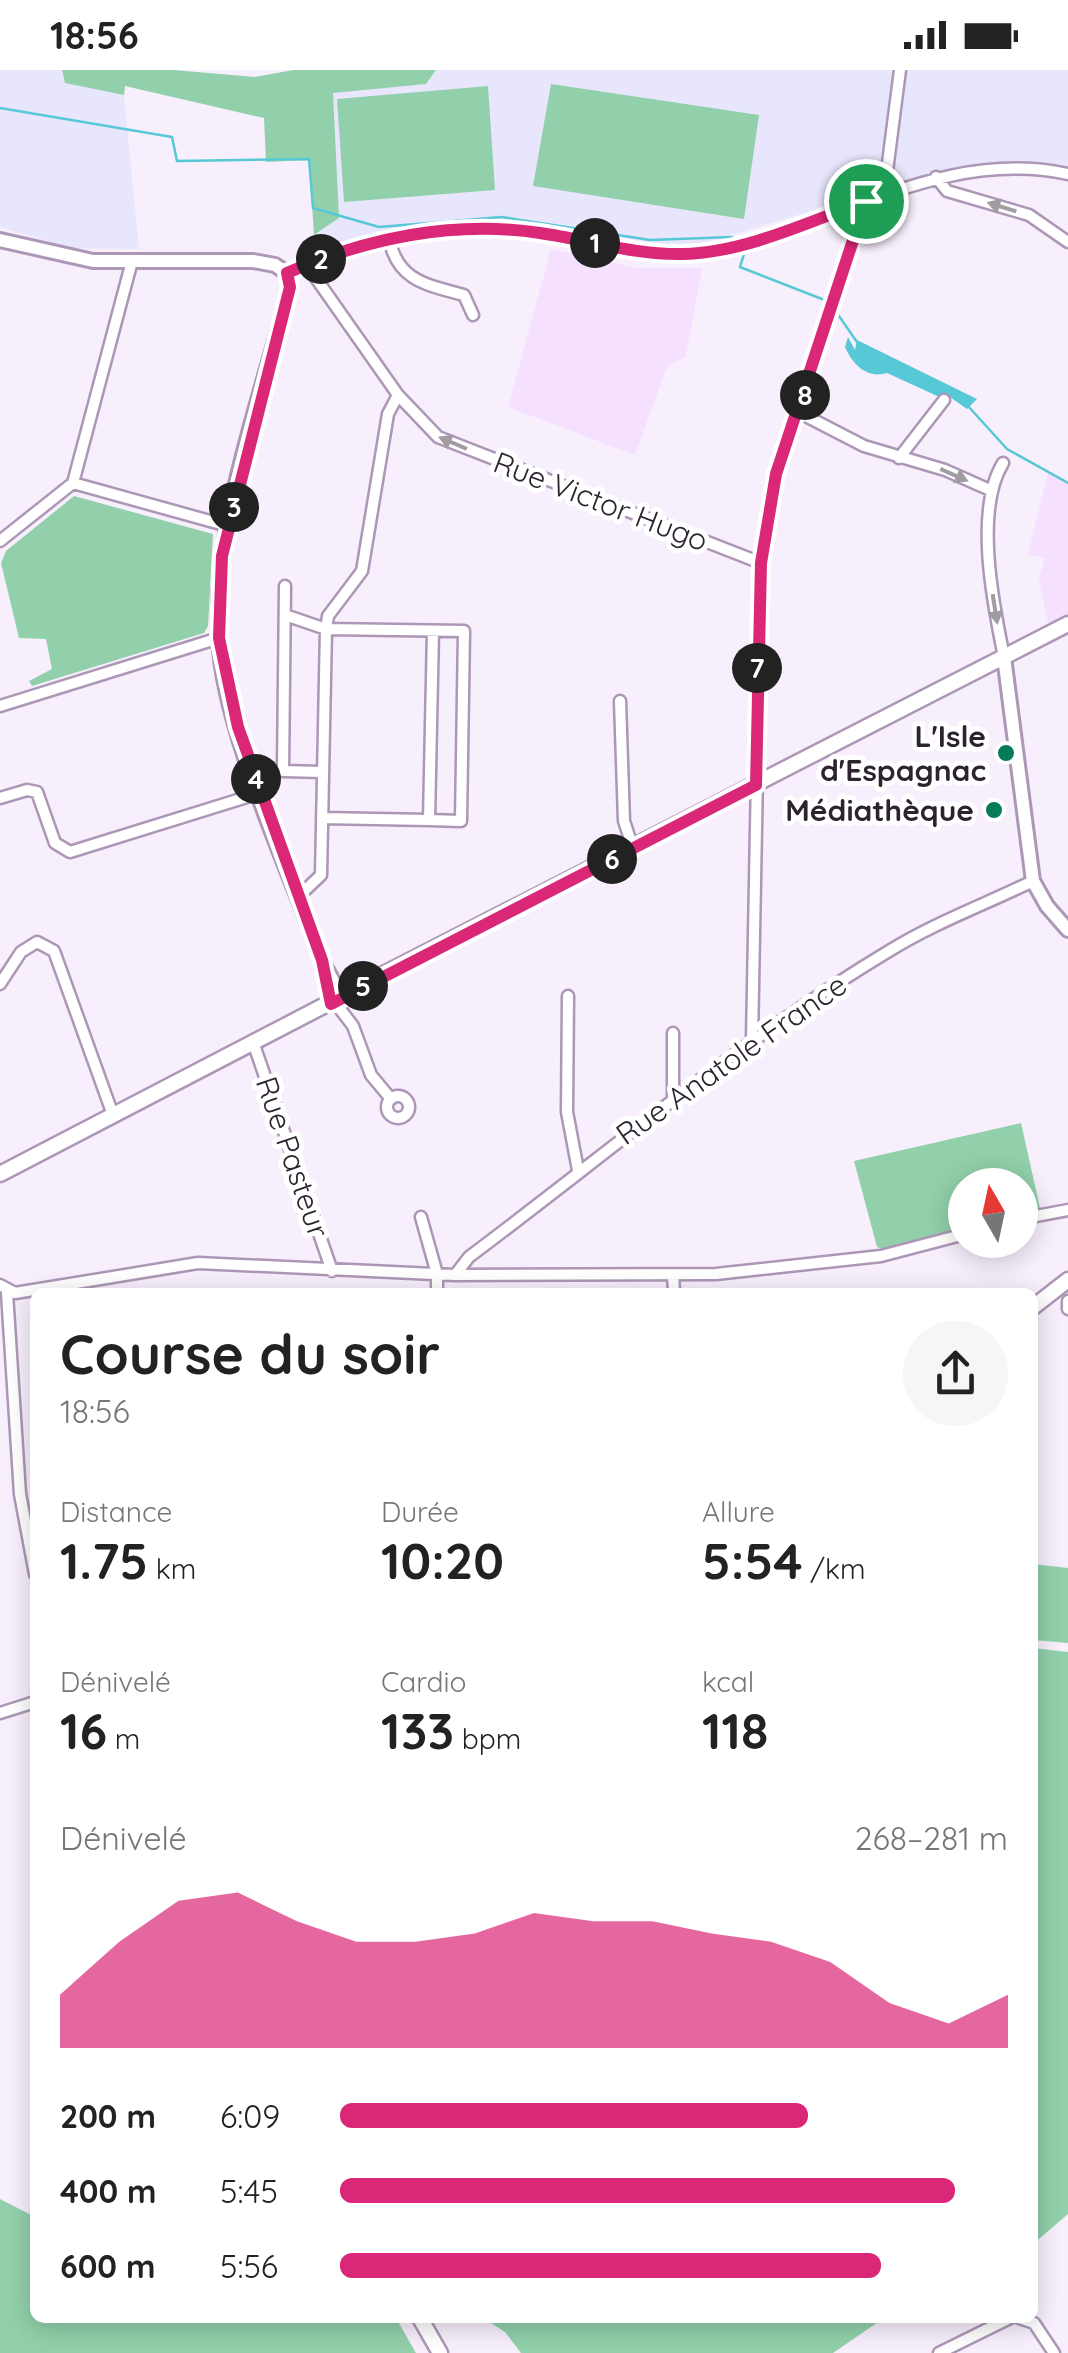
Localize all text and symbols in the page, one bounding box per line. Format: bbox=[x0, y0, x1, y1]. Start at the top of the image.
text: 18:56 bbox=[50, 11, 139, 59]
pin bbox=[824, 159, 909, 244]
icon: arrive bbox=[839, 174, 894, 229]
one-way arrow bbox=[986, 199, 1017, 214]
pin: 1 bbox=[570, 218, 620, 268]
text: 1 bbox=[590, 225, 600, 260]
pin: 2 bbox=[296, 234, 346, 284]
text: 2 bbox=[313, 241, 329, 276]
pin: 8 bbox=[780, 370, 830, 420]
text: 8 bbox=[797, 377, 813, 412]
one-way arrow bbox=[438, 435, 468, 451]
street label: Rue Victor Hugo bbox=[488, 443, 714, 559]
one-way arrow bbox=[939, 467, 969, 483]
pin: 3 bbox=[209, 482, 259, 532]
text: 3 bbox=[226, 489, 242, 524]
one-way arrow bbox=[988, 594, 1003, 625]
pin: 7 bbox=[732, 643, 782, 693]
text: 7 bbox=[749, 650, 765, 685]
place label: L'Isle d'Espagnac bbox=[820, 717, 986, 789]
marker: L'Isle d'Espagnac bbox=[995, 742, 1017, 764]
pin: 4 bbox=[231, 754, 281, 804]
text: 4 bbox=[248, 761, 264, 796]
place label: Médiathèque bbox=[785, 791, 974, 829]
marker: Médiathèque bbox=[983, 799, 1005, 821]
pin: 6 bbox=[587, 834, 637, 884]
text: 6 bbox=[604, 841, 620, 876]
pin: 5 bbox=[338, 961, 388, 1011]
street label: Rue Anatole France bbox=[608, 965, 854, 1153]
text: 5 bbox=[355, 968, 371, 1003]
street label: Rue Pasteur bbox=[248, 1072, 338, 1243]
north arrow bbox=[948, 1168, 1038, 1258]
map controls bbox=[948, 1168, 1038, 1258]
text: Course du soir bbox=[60, 1319, 440, 1388]
button: share bbox=[903, 1321, 1008, 1426]
text: 18:56 bbox=[60, 1391, 130, 1431]
text: Distance bbox=[60, 1494, 172, 1529]
text: Durée bbox=[381, 1494, 459, 1529]
text: Allure bbox=[702, 1494, 775, 1529]
text: 1.75 bbox=[60, 1529, 148, 1592]
text: 10:20 bbox=[381, 1529, 504, 1592]
text: 5:54 bbox=[702, 1529, 803, 1592]
text: km bbox=[148, 1551, 196, 1586]
text: /km bbox=[803, 1551, 865, 1586]
text: Dénivelé bbox=[60, 1664, 171, 1699]
text: Cardio bbox=[381, 1664, 466, 1699]
text: kcal bbox=[702, 1664, 754, 1699]
text: 16 bbox=[60, 1699, 107, 1762]
text: 133 bbox=[381, 1699, 454, 1762]
text: 118 bbox=[702, 1699, 768, 1762]
text: m bbox=[107, 1721, 140, 1756]
text: bpm bbox=[454, 1721, 521, 1756]
text: Dénivelé bbox=[60, 1818, 187, 1858]
text: 268–281 m bbox=[855, 1818, 1008, 1858]
text: 200 m bbox=[60, 2096, 156, 2136]
text: 6:09 bbox=[220, 2096, 280, 2136]
text: 400 m bbox=[60, 2171, 157, 2211]
text: 5:45 bbox=[220, 2171, 278, 2211]
text: 600 m bbox=[60, 2246, 155, 2286]
text: 5:56 bbox=[220, 2246, 278, 2286]

